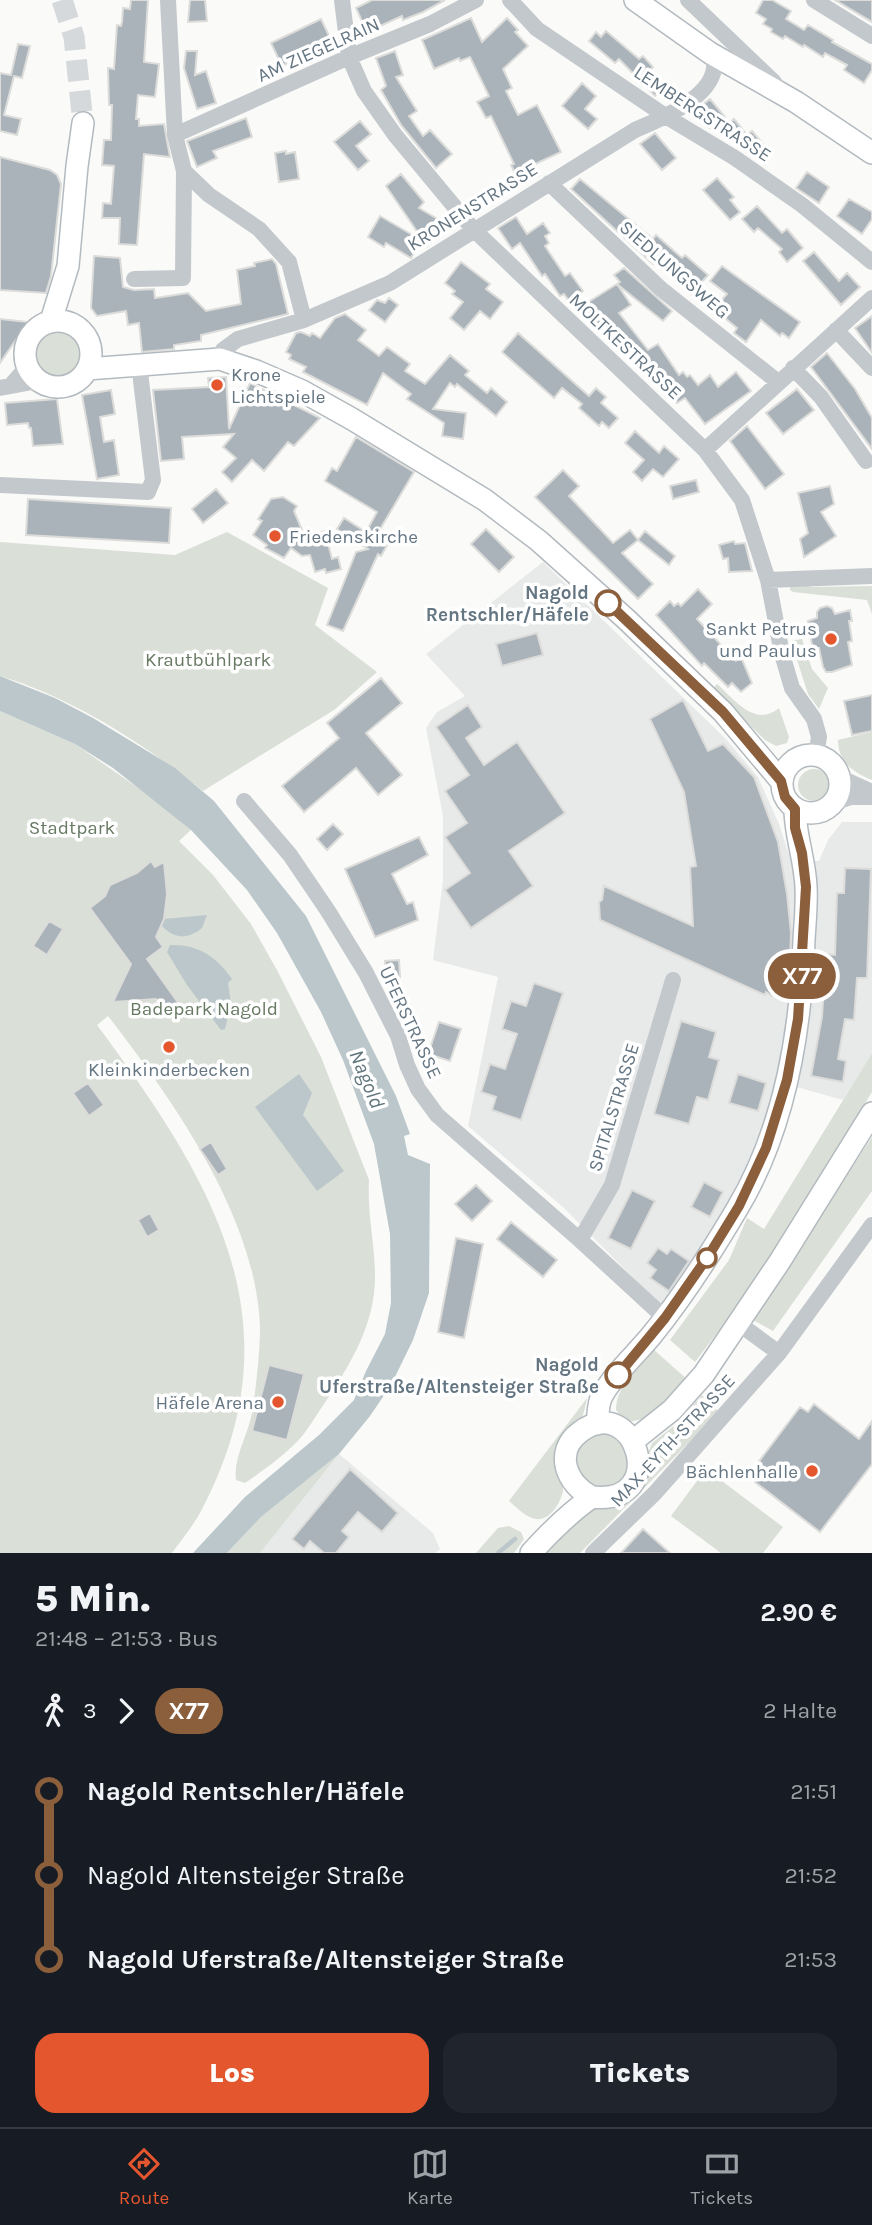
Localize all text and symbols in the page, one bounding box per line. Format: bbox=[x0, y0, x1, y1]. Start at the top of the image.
street label: AM ZIEGELRAIN bbox=[254, 13, 383, 87]
street label: LEMBERGSTRASSE bbox=[630, 61, 775, 166]
street label: KRONENSTRASSE bbox=[403, 158, 542, 256]
street label: SIEDLUNGSWEG bbox=[615, 216, 734, 323]
street label: MOLTKESTRASSE bbox=[565, 289, 686, 404]
place label: Krone Lichtspiele bbox=[231, 364, 326, 408]
marker: Krone Lichtspiele bbox=[209, 377, 225, 393]
place label: Friedenskirche bbox=[289, 526, 418, 548]
marker: Friedenskirche bbox=[267, 528, 283, 544]
place label: Nagold Rentschler/Häfele bbox=[426, 582, 589, 626]
marker: Nagold Rentschler/Häfele bbox=[595, 590, 621, 616]
place label: Sankt Petrus und Paulus bbox=[705, 618, 817, 662]
marker: Sankt Petrus und Paulus bbox=[823, 631, 839, 647]
park label: Krautbühlpark bbox=[145, 649, 271, 671]
park label: Stadtpark bbox=[29, 817, 116, 839]
line badge: X77 bbox=[762, 953, 842, 999]
text: X77 bbox=[782, 962, 822, 990]
street label: UFERSTRASSE bbox=[374, 963, 446, 1082]
park label: Badepark Nagold bbox=[130, 998, 278, 1020]
marker: Kleinkinderbecken bbox=[161, 1039, 177, 1055]
street label: SPITALSTRASSE bbox=[584, 1040, 644, 1174]
water label: Nagold bbox=[344, 1046, 390, 1112]
place label: Kleinkinderbecken bbox=[88, 1059, 250, 1081]
unlabelled marker bbox=[697, 1248, 717, 1268]
place label: Nagold Uferstraße/Altensteiger Straße bbox=[319, 1354, 599, 1398]
marker: Nagold Uferstraße/Altensteiger Straße bbox=[605, 1362, 631, 1388]
street label: MAX-EYTH-STRASSE bbox=[606, 1370, 740, 1511]
place label: Häfele Arena bbox=[156, 1392, 264, 1414]
marker: Häfele Arena bbox=[270, 1394, 286, 1410]
place label: Bächlenhalle bbox=[686, 1461, 798, 1483]
marker: Bächlenhalle bbox=[804, 1463, 820, 1479]
text: 5 Min. bbox=[35, 1576, 150, 1621]
text: 2.90 € bbox=[760, 1597, 837, 1628]
text: 21:48 – 21:53 · Bus bbox=[35, 1625, 218, 1652]
icon: walk bbox=[35, 1692, 73, 1730]
icon: forward bbox=[107, 1692, 145, 1730]
text: 3 bbox=[83, 1697, 97, 1724]
text: X77 bbox=[169, 1697, 209, 1725]
text: 2 Halte bbox=[763, 1697, 837, 1724]
text: Nagold Rentschler/Häfele bbox=[87, 1776, 405, 1807]
text: 21:51 bbox=[790, 1778, 837, 1805]
text: Nagold Altensteiger Straße bbox=[87, 1860, 405, 1891]
text: 21:52 bbox=[784, 1862, 837, 1889]
text: Nagold Uferstraße/Altensteiger Straße bbox=[87, 1944, 564, 1975]
text: 21:53 bbox=[784, 1946, 837, 1973]
button: Los bbox=[35, 2033, 429, 2113]
button: Tickets bbox=[443, 2033, 837, 2113]
tab: Route bbox=[119, 2145, 169, 2209]
tab: Karte bbox=[407, 2145, 453, 2209]
tab: Tickets bbox=[691, 2145, 753, 2209]

